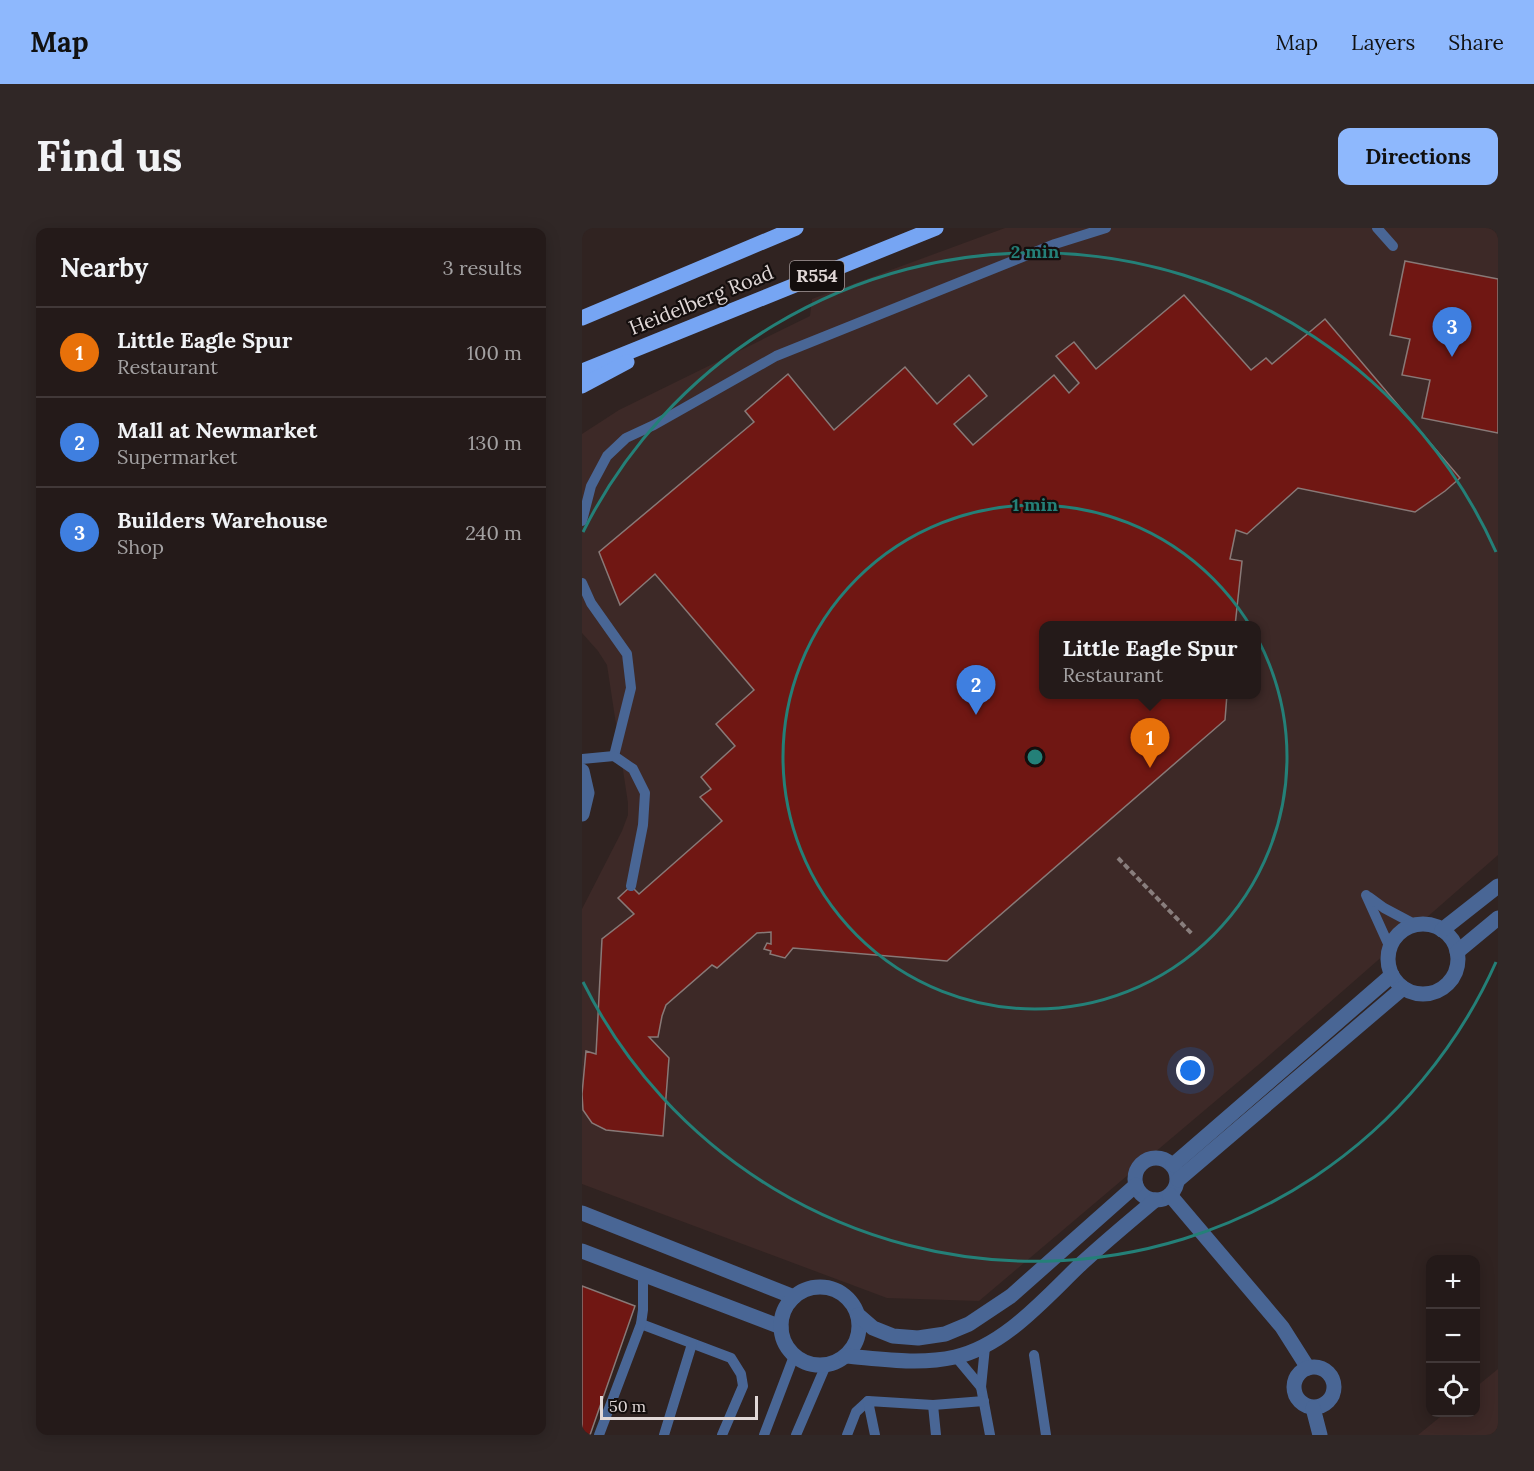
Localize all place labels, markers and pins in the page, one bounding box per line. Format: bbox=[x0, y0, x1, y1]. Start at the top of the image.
pin: 3 bbox=[1432, 308, 1472, 357]
pin: 2 bbox=[956, 666, 996, 715]
pin: 1 bbox=[1130, 718, 1170, 768]
centre of rings bbox=[1025, 747, 1045, 767]

